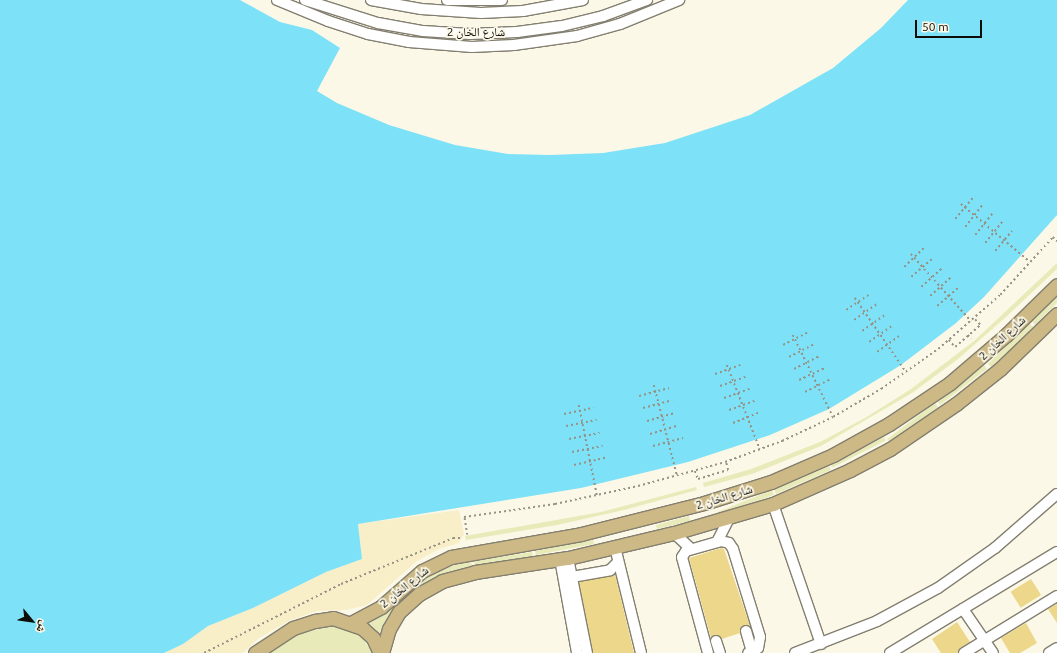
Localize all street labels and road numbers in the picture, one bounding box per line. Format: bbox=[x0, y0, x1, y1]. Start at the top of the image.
street label: شارع الخان 2 bbox=[447, 25, 505, 39]
street label: شارع الخان 2 bbox=[976, 313, 1028, 363]
street label: شارع الخان 2 bbox=[694, 482, 754, 512]
street label: شارع الخان 2 bbox=[377, 563, 431, 611]

